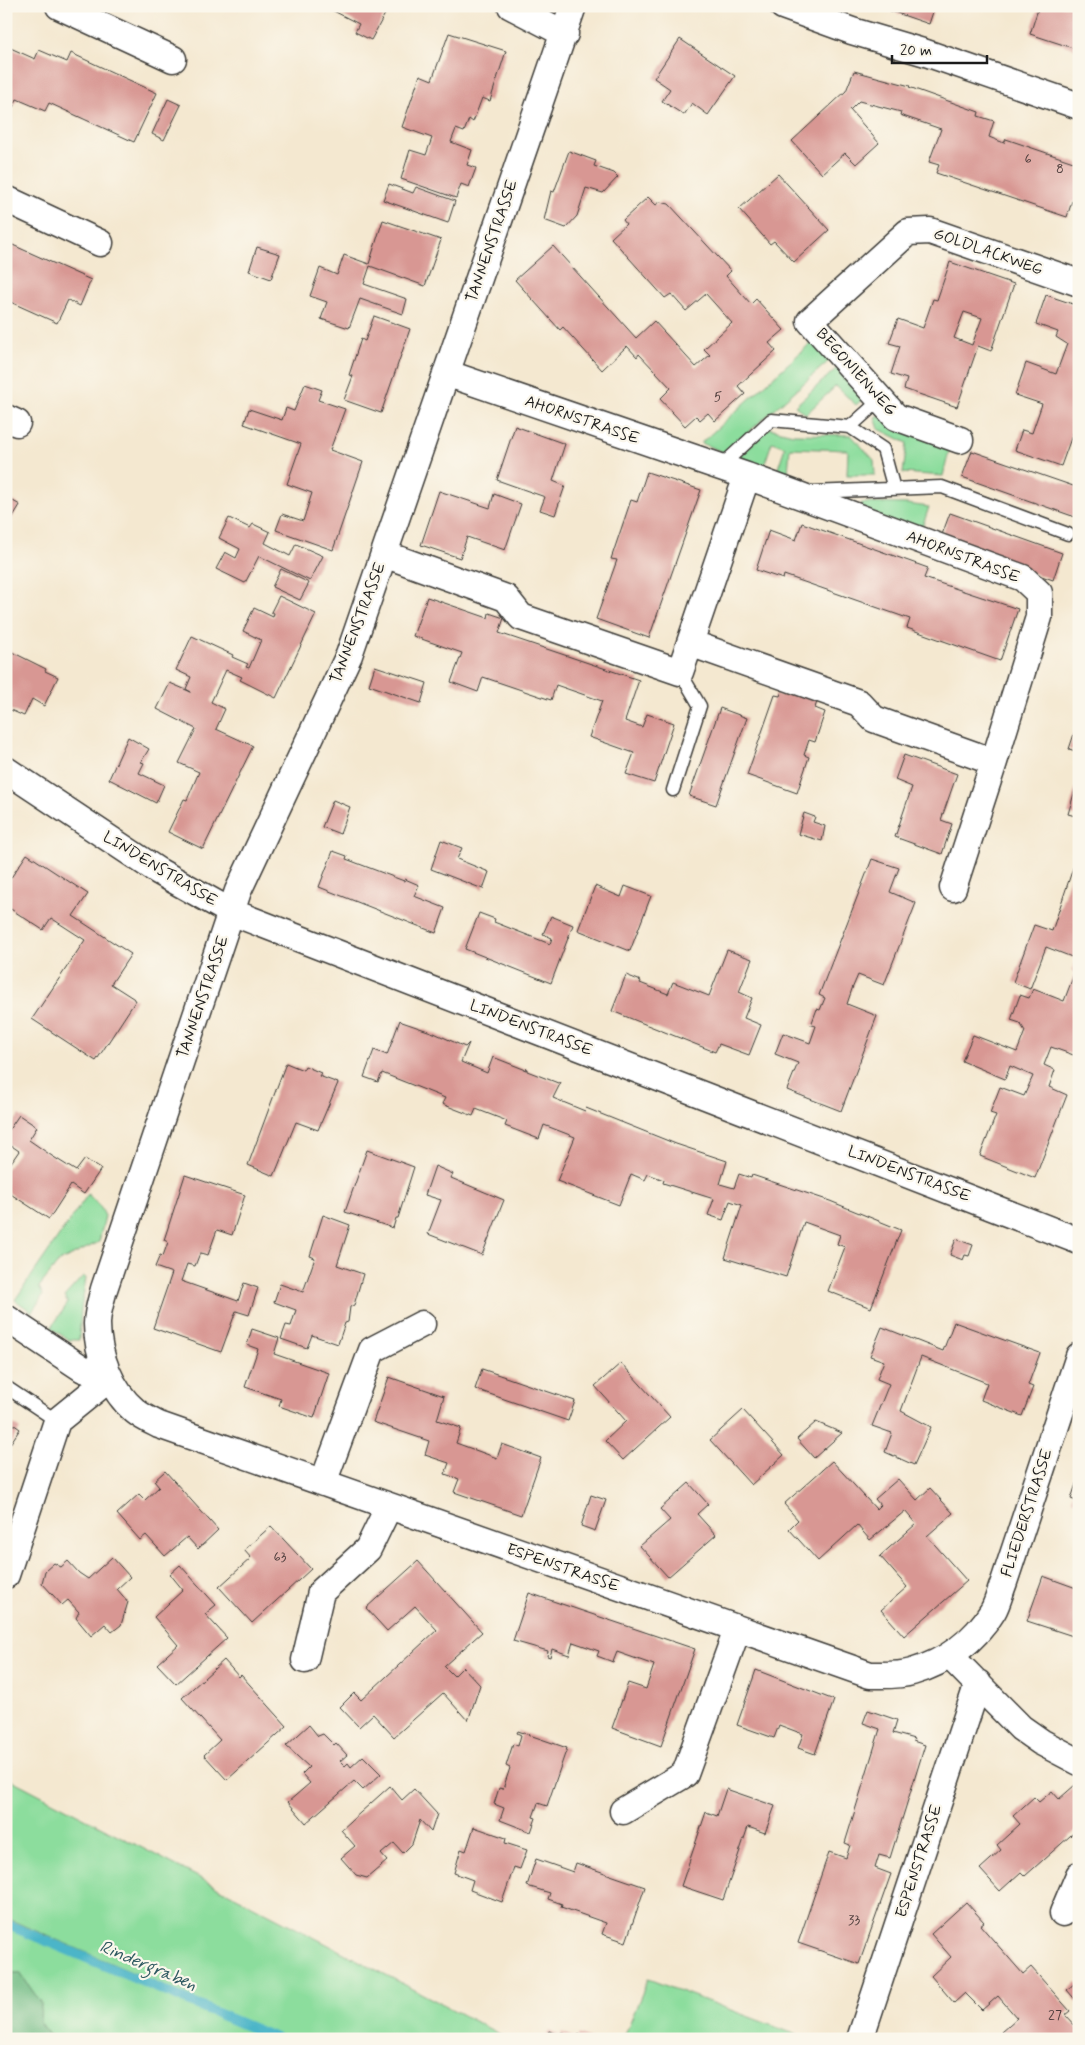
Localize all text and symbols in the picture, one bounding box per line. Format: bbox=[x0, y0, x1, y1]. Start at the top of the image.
scale bar bbox=[892, 32, 988, 64]
text: 20 m bbox=[900, 41, 932, 61]
house number: 6 bbox=[1024, 150, 1032, 168]
house number: 8 bbox=[1056, 160, 1064, 178]
street label: TANNENSTRASSE bbox=[461, 177, 523, 305]
street label: GOLDLACKWEG bbox=[930, 223, 1046, 281]
street label: BEGONIENWEG bbox=[811, 324, 901, 420]
house number: 5 bbox=[714, 388, 722, 406]
street label: AHORNSTRASSE bbox=[522, 391, 642, 449]
street label: AHORNSTRASSE bbox=[903, 526, 1023, 588]
street label: TANNENSTRASSE bbox=[325, 559, 391, 687]
street label: LINDENSTRASSE bbox=[99, 827, 221, 911]
street label: TANNENSTRASSE bbox=[172, 933, 234, 1061]
street label: LINDENSTRASSE bbox=[467, 995, 595, 1061]
street label: LINDENSTRASSE bbox=[845, 1141, 973, 1207]
street label: FLIEDERSTRASSE bbox=[996, 1446, 1058, 1580]
street label: ESPENSTRASSE bbox=[504, 1539, 622, 1597]
house number: 63 bbox=[273, 1548, 287, 1566]
street label: ESPENSTRASSE bbox=[891, 1802, 947, 1920]
house number: 33 bbox=[848, 1911, 860, 1929]
water label: Rindergraben bbox=[95, 1935, 200, 1999]
house number: 27 bbox=[1048, 2006, 1062, 2024]

